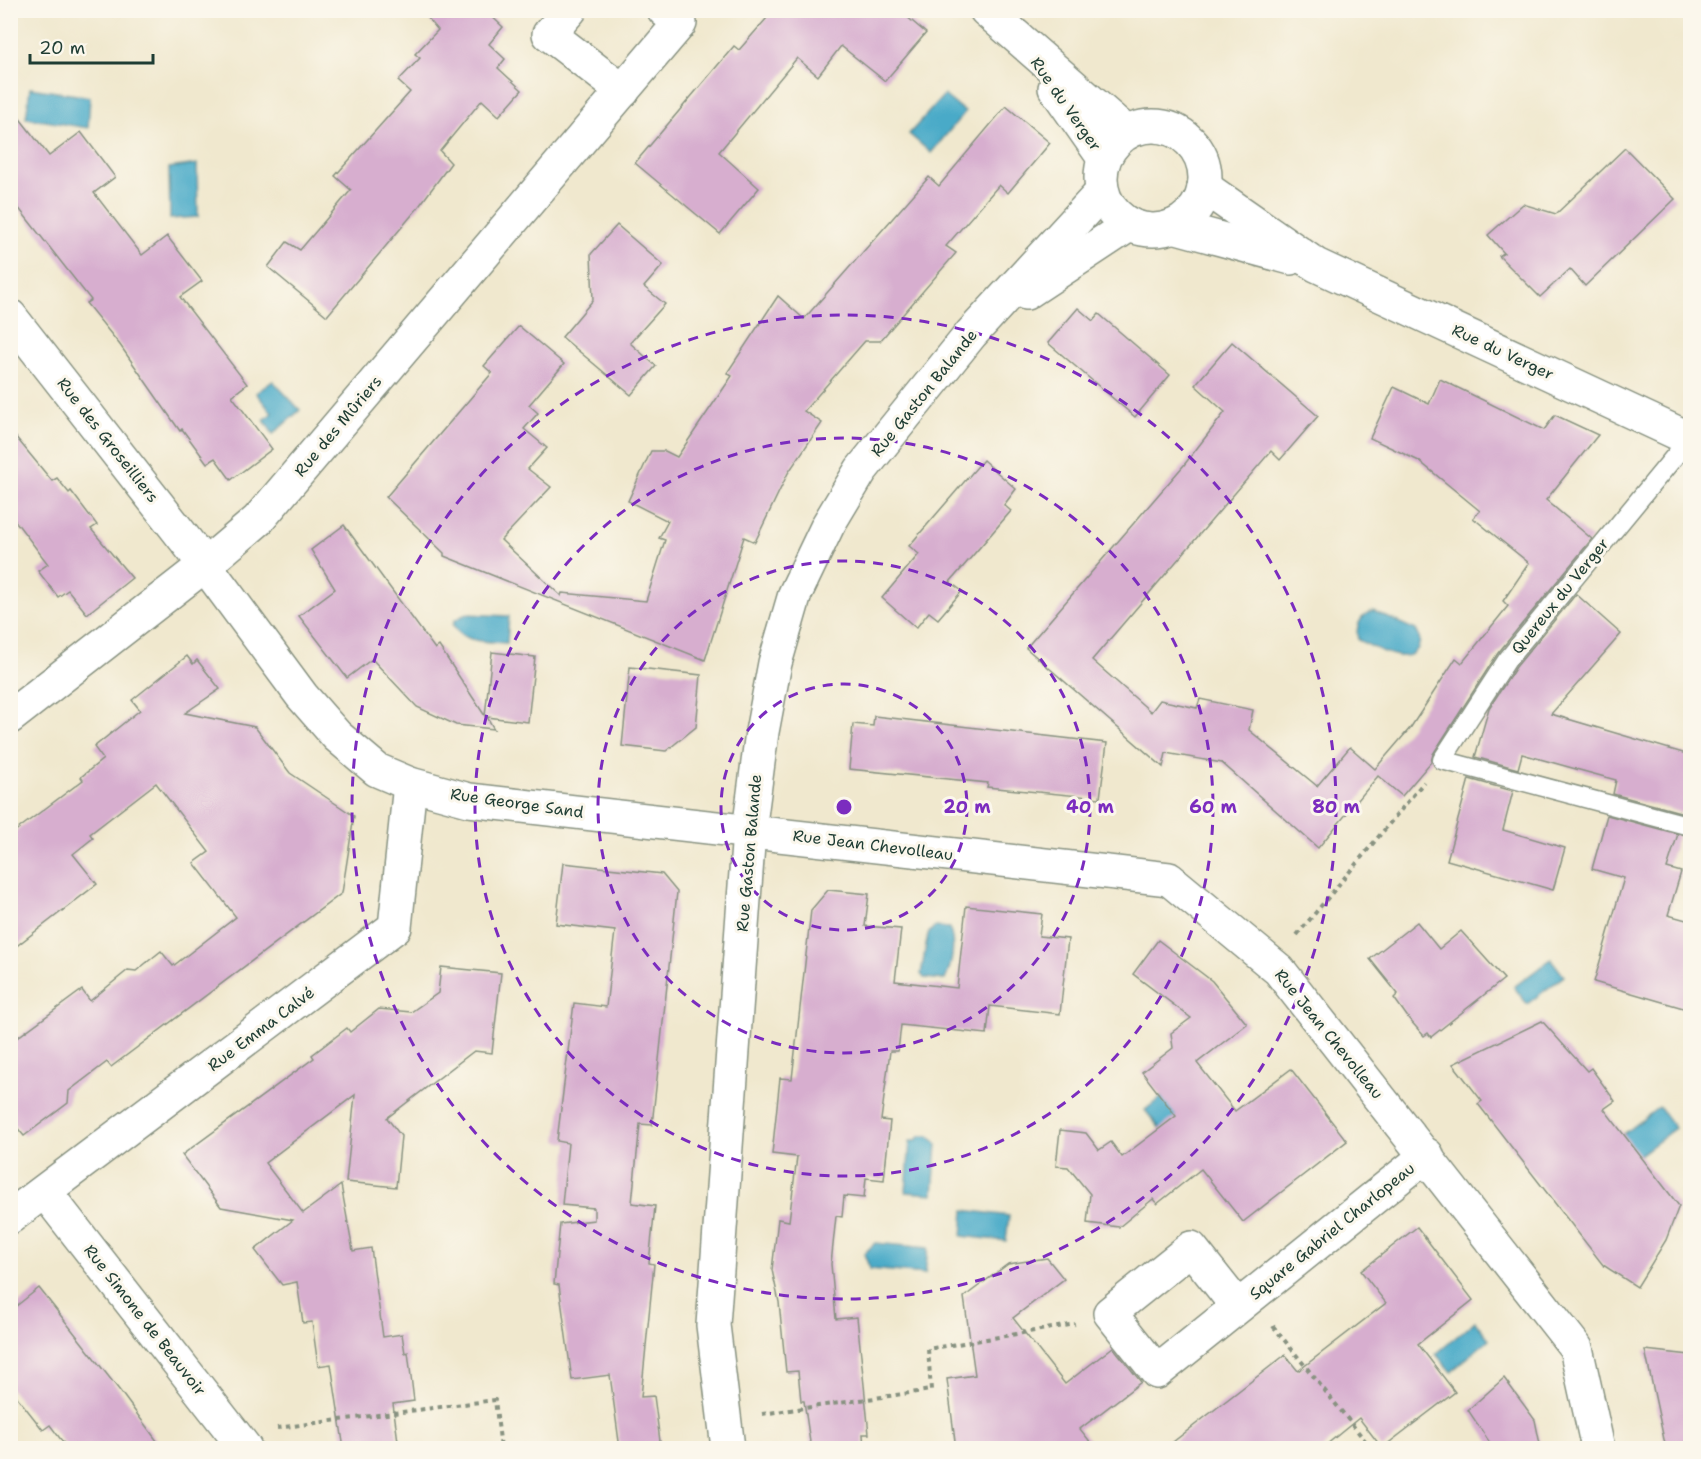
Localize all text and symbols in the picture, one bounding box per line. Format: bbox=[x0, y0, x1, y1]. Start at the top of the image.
scale bar bbox=[30, 27, 153, 65]
text: 20 m bbox=[39, 36, 85, 60]
street label: Rue du Verger bbox=[1026, 53, 1106, 155]
street label: Rue du Verger bbox=[1449, 319, 1557, 385]
street label: Rue Gaston Balande bbox=[866, 325, 982, 461]
street label: Rue des Mûriers bbox=[290, 371, 387, 481]
street label: Rue des Groseilliers bbox=[53, 373, 163, 507]
street label: Quereux du Verger bbox=[1507, 533, 1613, 659]
street label: Rue Gaston Balande bbox=[732, 773, 766, 933]
street label: Rue George Sand bbox=[449, 783, 585, 823]
text: 20 m bbox=[943, 795, 991, 819]
text: 40 m bbox=[1066, 795, 1114, 819]
text: 60 m bbox=[1189, 795, 1237, 819]
text: 80 m bbox=[1312, 795, 1360, 819]
centre of rings bbox=[834, 797, 854, 817]
street label: Rue Jean Chevolleau bbox=[792, 825, 954, 865]
street label: Rue Jean Chevolleau bbox=[1270, 965, 1388, 1103]
street label: Rue Emma Calvé bbox=[203, 982, 319, 1076]
street label: Square Gabriel Charlopeau bbox=[1245, 1158, 1419, 1304]
street label: Rue Simone de Beauvoir bbox=[79, 1240, 211, 1400]

